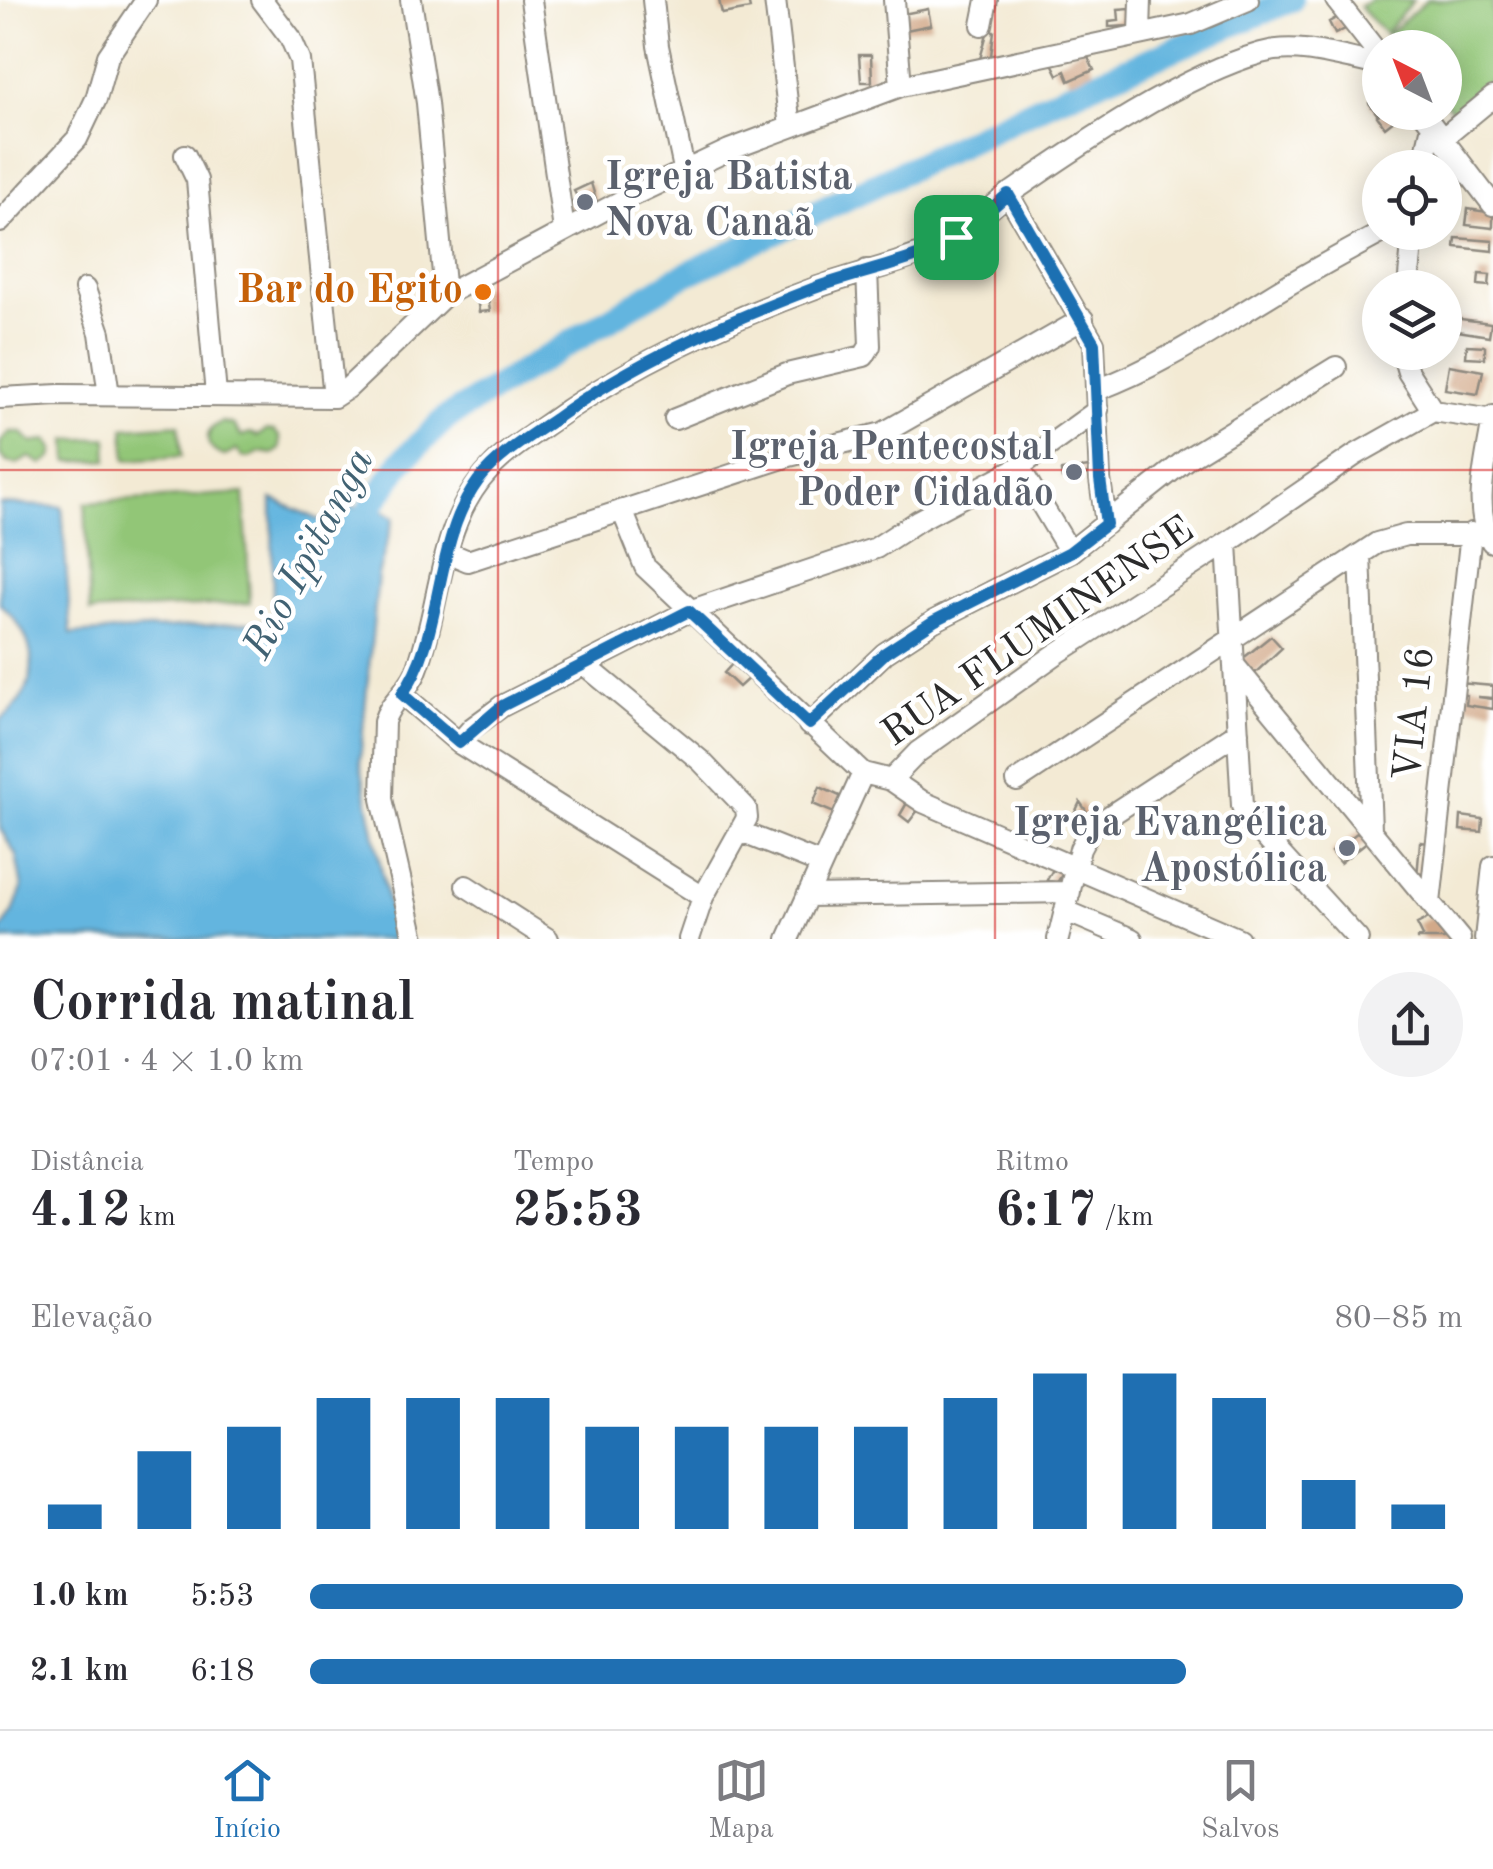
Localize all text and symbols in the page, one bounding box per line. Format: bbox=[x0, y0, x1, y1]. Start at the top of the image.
north arrow bbox=[1362, 30, 1462, 130]
map controls bbox=[1362, 30, 1462, 370]
button: locate bbox=[1362, 150, 1462, 250]
place label: Igreja Batista Nova Canaã bbox=[605, 159, 853, 245]
marker: Igreja Batista Nova Canaã bbox=[574, 191, 596, 213]
pin bbox=[914, 195, 999, 280]
icon: arrive bbox=[929, 210, 984, 265]
button: layers bbox=[1362, 270, 1462, 370]
place label: Bar do Egito bbox=[237, 272, 463, 312]
marker: Bar do Egito bbox=[472, 281, 494, 303]
place label: Igreja Pentecostal Poder Cidadão bbox=[730, 429, 1054, 515]
water label: Rio Ipitanga bbox=[237, 442, 383, 667]
marker: Igreja Pentecostal Poder Cidadão bbox=[1063, 461, 1085, 483]
street label: RUA FLUMINENSE bbox=[876, 511, 1202, 755]
street label: VIA 16 bbox=[1389, 645, 1443, 783]
place label: Igreja Evangélica Apostólica bbox=[1013, 805, 1327, 891]
marker: Igreja Evangélica Apostólica bbox=[1336, 837, 1358, 859]
button: share bbox=[1358, 972, 1463, 1077]
text: Corrida matinal bbox=[30, 977, 415, 1032]
text: 07:01 · 4 × 1.0 km bbox=[30, 1046, 304, 1078]
text: Distância bbox=[30, 1149, 144, 1177]
text: Tempo bbox=[513, 1149, 594, 1177]
text: Ritmo bbox=[995, 1149, 1069, 1177]
text: 4.12 bbox=[30, 1187, 131, 1237]
text: 25:53 bbox=[513, 1187, 643, 1237]
text: 6:17 bbox=[995, 1187, 1096, 1237]
text: km bbox=[131, 1204, 176, 1232]
text: /km bbox=[1096, 1204, 1154, 1232]
text: Elevação bbox=[30, 1303, 153, 1335]
text: 80–85 m bbox=[1335, 1303, 1463, 1335]
text: 1.0 km bbox=[30, 1581, 129, 1613]
text: 5:53 bbox=[190, 1581, 255, 1613]
text: 2.1 km bbox=[30, 1656, 129, 1688]
text: 6:18 bbox=[190, 1656, 255, 1688]
tab: Início bbox=[214, 1753, 281, 1848]
tab: Mapa bbox=[708, 1753, 774, 1848]
tab: Salvos bbox=[1201, 1753, 1279, 1848]

